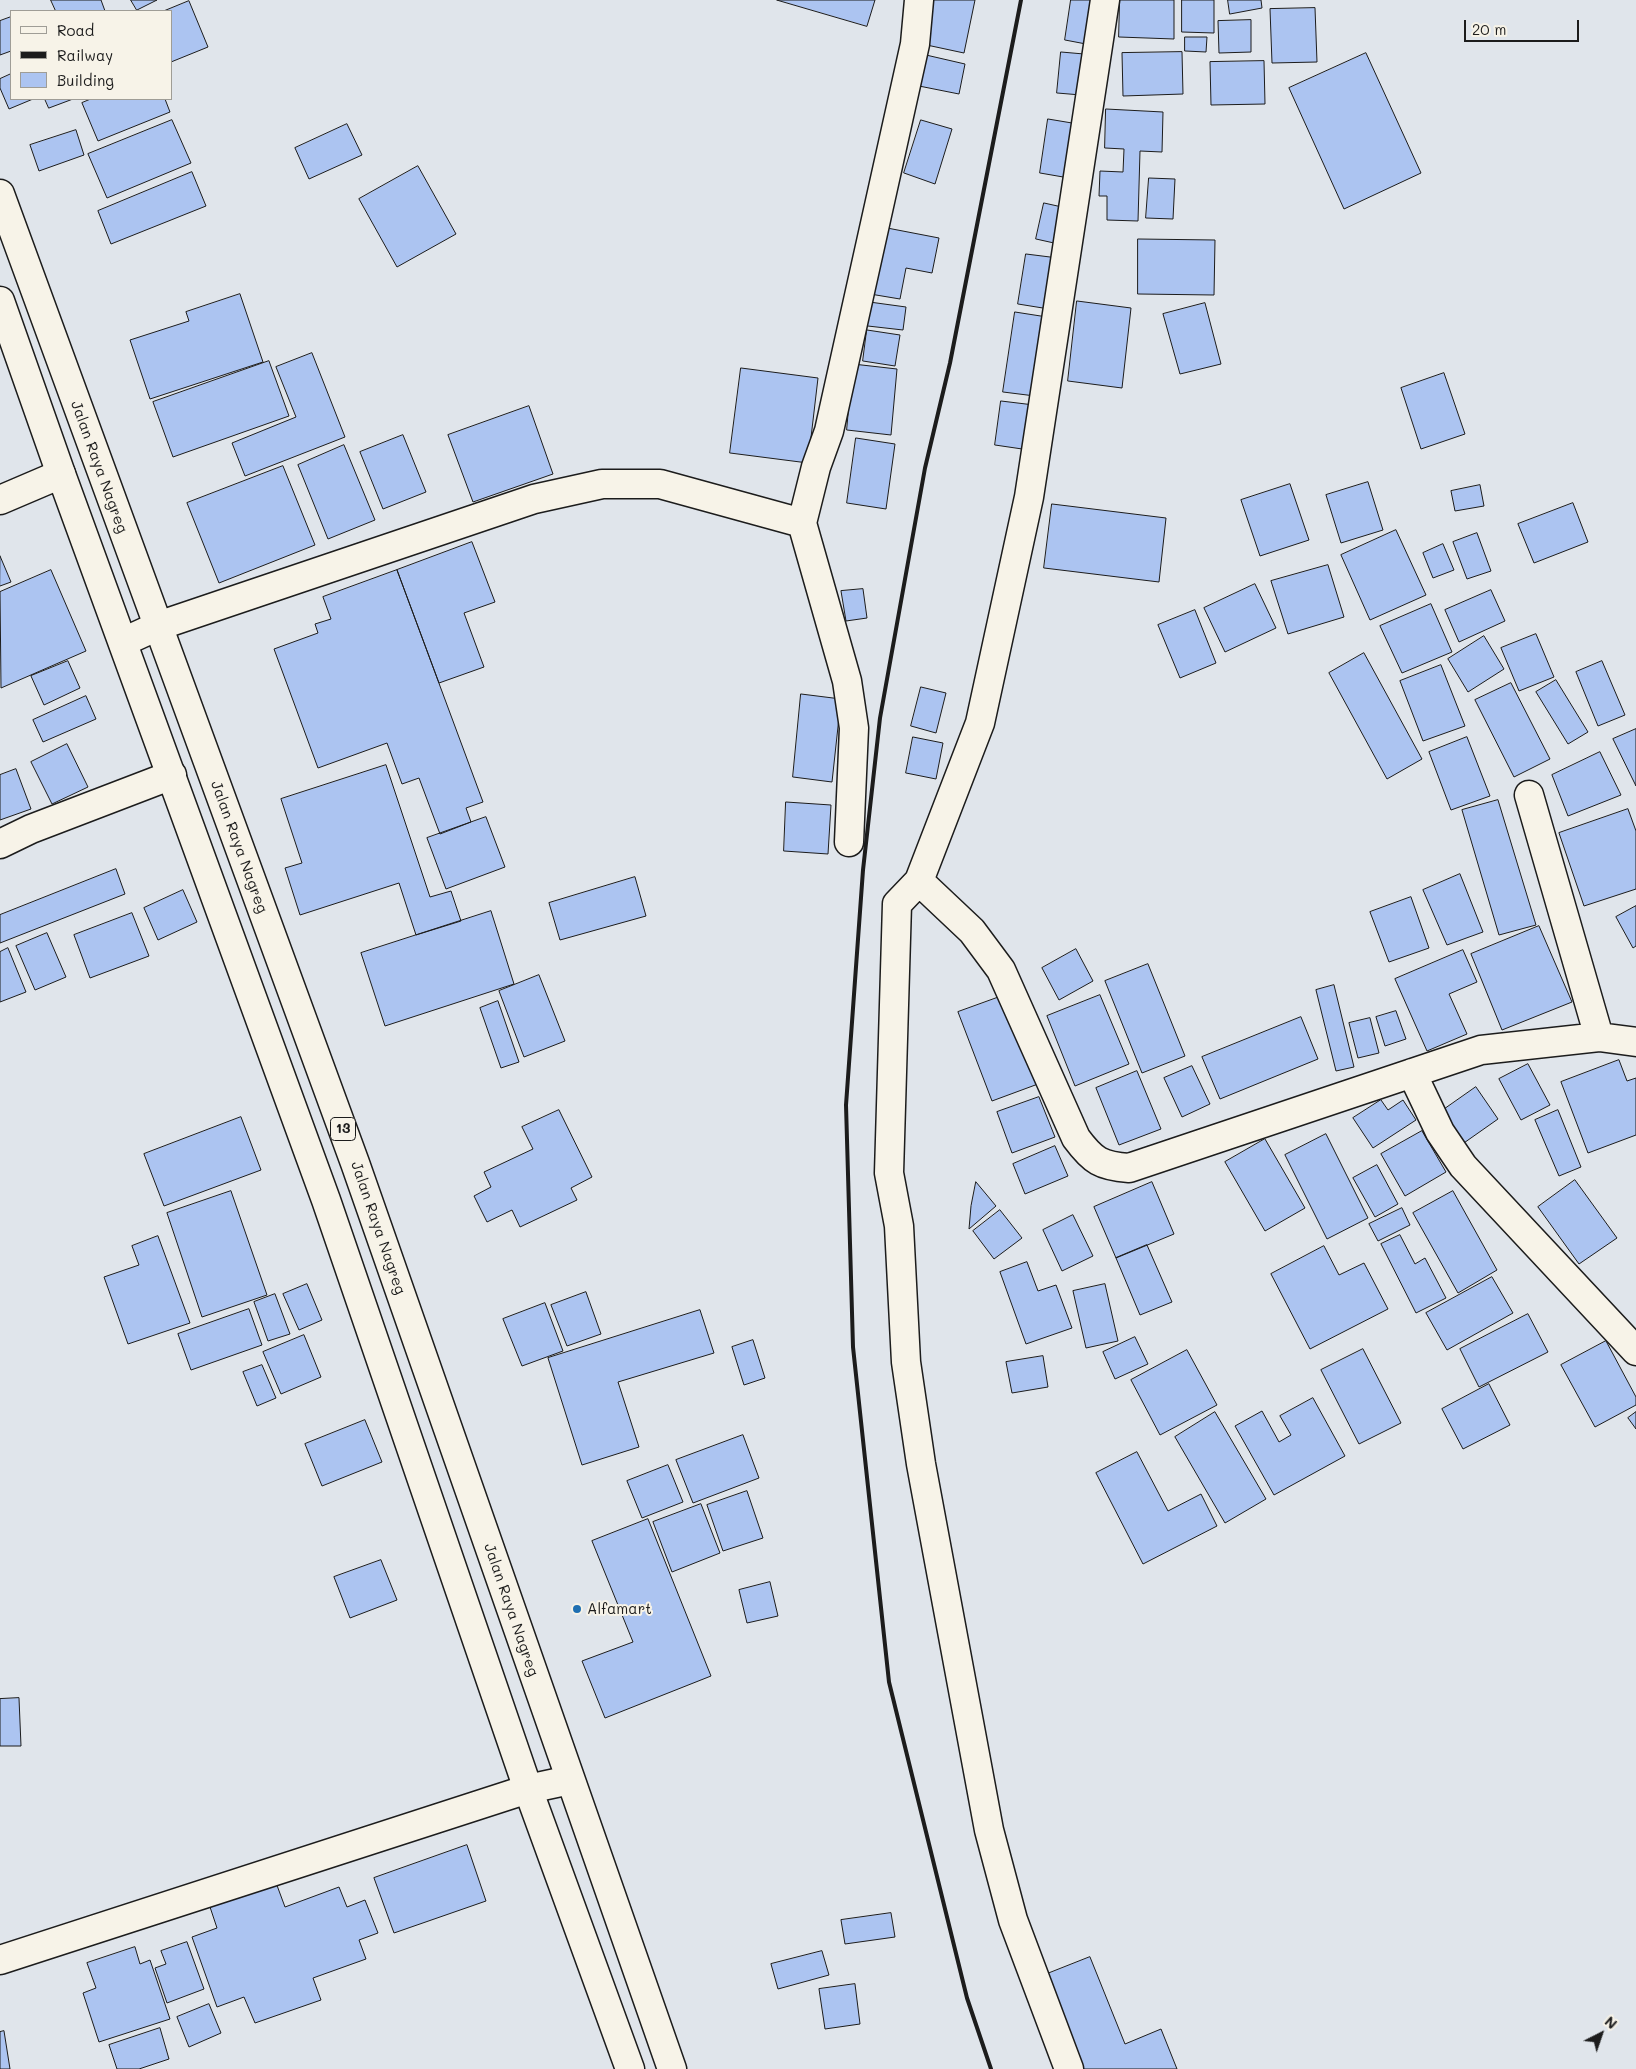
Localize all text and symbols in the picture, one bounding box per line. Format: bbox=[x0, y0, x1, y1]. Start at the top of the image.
legend bbox=[10, 10, 172, 100]
scale bar bbox=[1466, 10, 1581, 42]
text: 20 m bbox=[1472, 19, 1506, 39]
text: Road bbox=[57, 20, 94, 40]
text: Railway bbox=[57, 45, 113, 65]
text: Building bbox=[57, 70, 114, 90]
street label: Jalan Raya Nagreg bbox=[67, 398, 131, 536]
street label: Jalan Raya Nagreg bbox=[207, 778, 271, 916]
road number: 13 bbox=[330, 1118, 356, 1140]
street label: Jalan Raya Nagreg bbox=[347, 1159, 409, 1297]
street label: Jalan Raya Nagreg bbox=[480, 1541, 542, 1679]
place label: Alfamart bbox=[587, 1600, 652, 1618]
marker: Alfamart bbox=[571, 1603, 583, 1615]
north arrow bbox=[1576, 2009, 1626, 2059]
text: N bbox=[1601, 2012, 1621, 2033]

